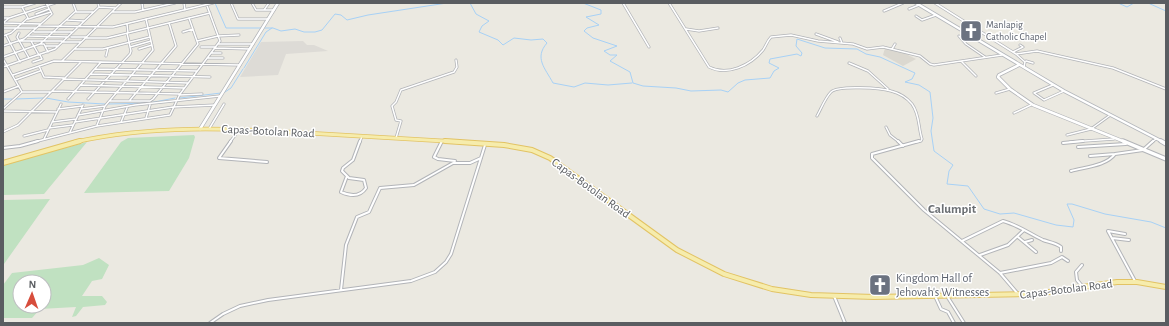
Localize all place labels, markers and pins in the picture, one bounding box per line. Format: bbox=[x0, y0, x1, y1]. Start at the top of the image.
church icon: Manlapig Catholic Chapel bbox=[958, 18, 984, 44]
place label: Manlapig Catholic Chapel bbox=[986, 20, 1047, 42]
church icon: Kingdom Hall of Jehovah's Witnesses bbox=[867, 272, 893, 298]
place label: Kingdom Hall of Jehovah's Witnesses bbox=[896, 272, 989, 298]

